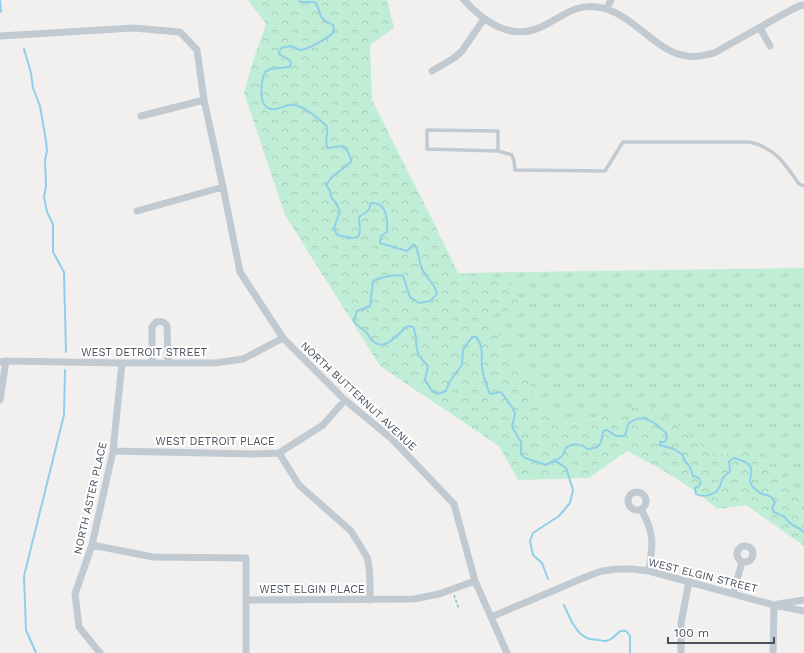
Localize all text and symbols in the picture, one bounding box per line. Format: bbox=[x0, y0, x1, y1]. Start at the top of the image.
street label: NORTH BUTTERNUT AVENUE bbox=[298, 339, 419, 454]
street label: WEST DETROIT STREET bbox=[81, 346, 207, 359]
street label: WEST DETROIT PLACE bbox=[155, 435, 275, 448]
street label: NORTH ASTER PLACE bbox=[71, 441, 110, 556]
street label: WEST ELGIN STREET bbox=[647, 556, 759, 595]
street label: WEST ELGIN PLACE bbox=[259, 583, 365, 596]
scale bar bbox=[668, 619, 774, 645]
text: 100 m bbox=[674, 626, 709, 640]

